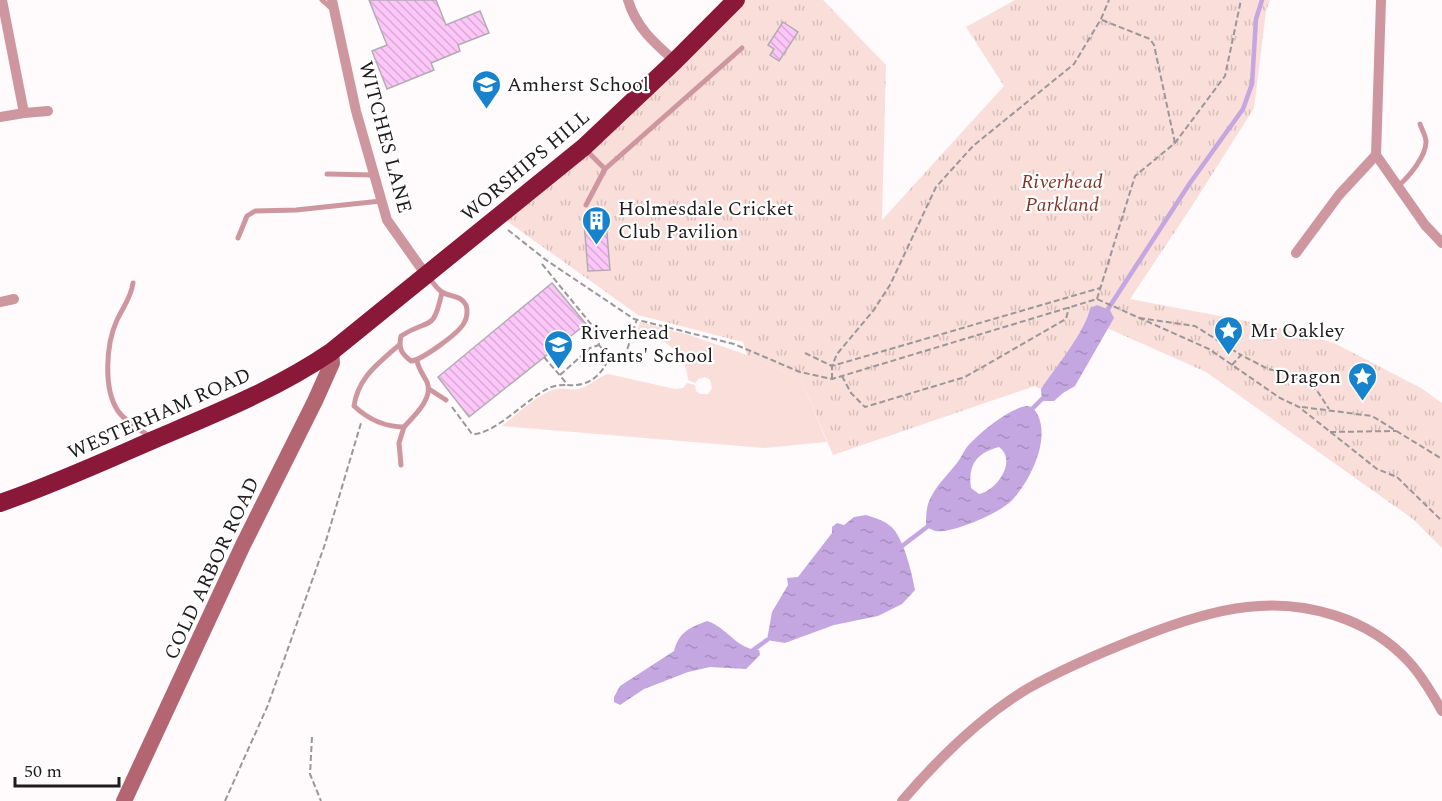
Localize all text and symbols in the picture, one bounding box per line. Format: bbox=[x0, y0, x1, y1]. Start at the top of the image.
street label: WITCHES LANE bbox=[350, 58, 420, 217]
school or university icon: Amherst School bbox=[470, 68, 502, 110]
place label: Amherst School bbox=[507, 70, 649, 100]
street label: WORSHIPS HILL bbox=[454, 103, 597, 229]
park label: Riverhead Parkland bbox=[1021, 167, 1103, 220]
place label: Holmesdale Cricket Club Pavilion bbox=[618, 194, 794, 247]
building icon: Holmesdale Cricket Club Pavilion bbox=[581, 204, 613, 246]
place icon: Mr Oakley bbox=[1213, 314, 1245, 356]
place label: Mr Oakley bbox=[1250, 316, 1345, 346]
place label: Riverhead Infants' School bbox=[580, 318, 713, 371]
school or university icon: Riverhead Infants' School bbox=[543, 328, 575, 370]
street label: WESTERHAM ROAD bbox=[63, 360, 256, 468]
place icon: Dragon bbox=[1346, 360, 1378, 402]
place label: Dragon bbox=[1275, 362, 1341, 392]
street label: COLD ARBOR ROAD bbox=[156, 472, 267, 665]
scale bar bbox=[15, 750, 118, 788]
text: 50 m bbox=[24, 758, 62, 785]

